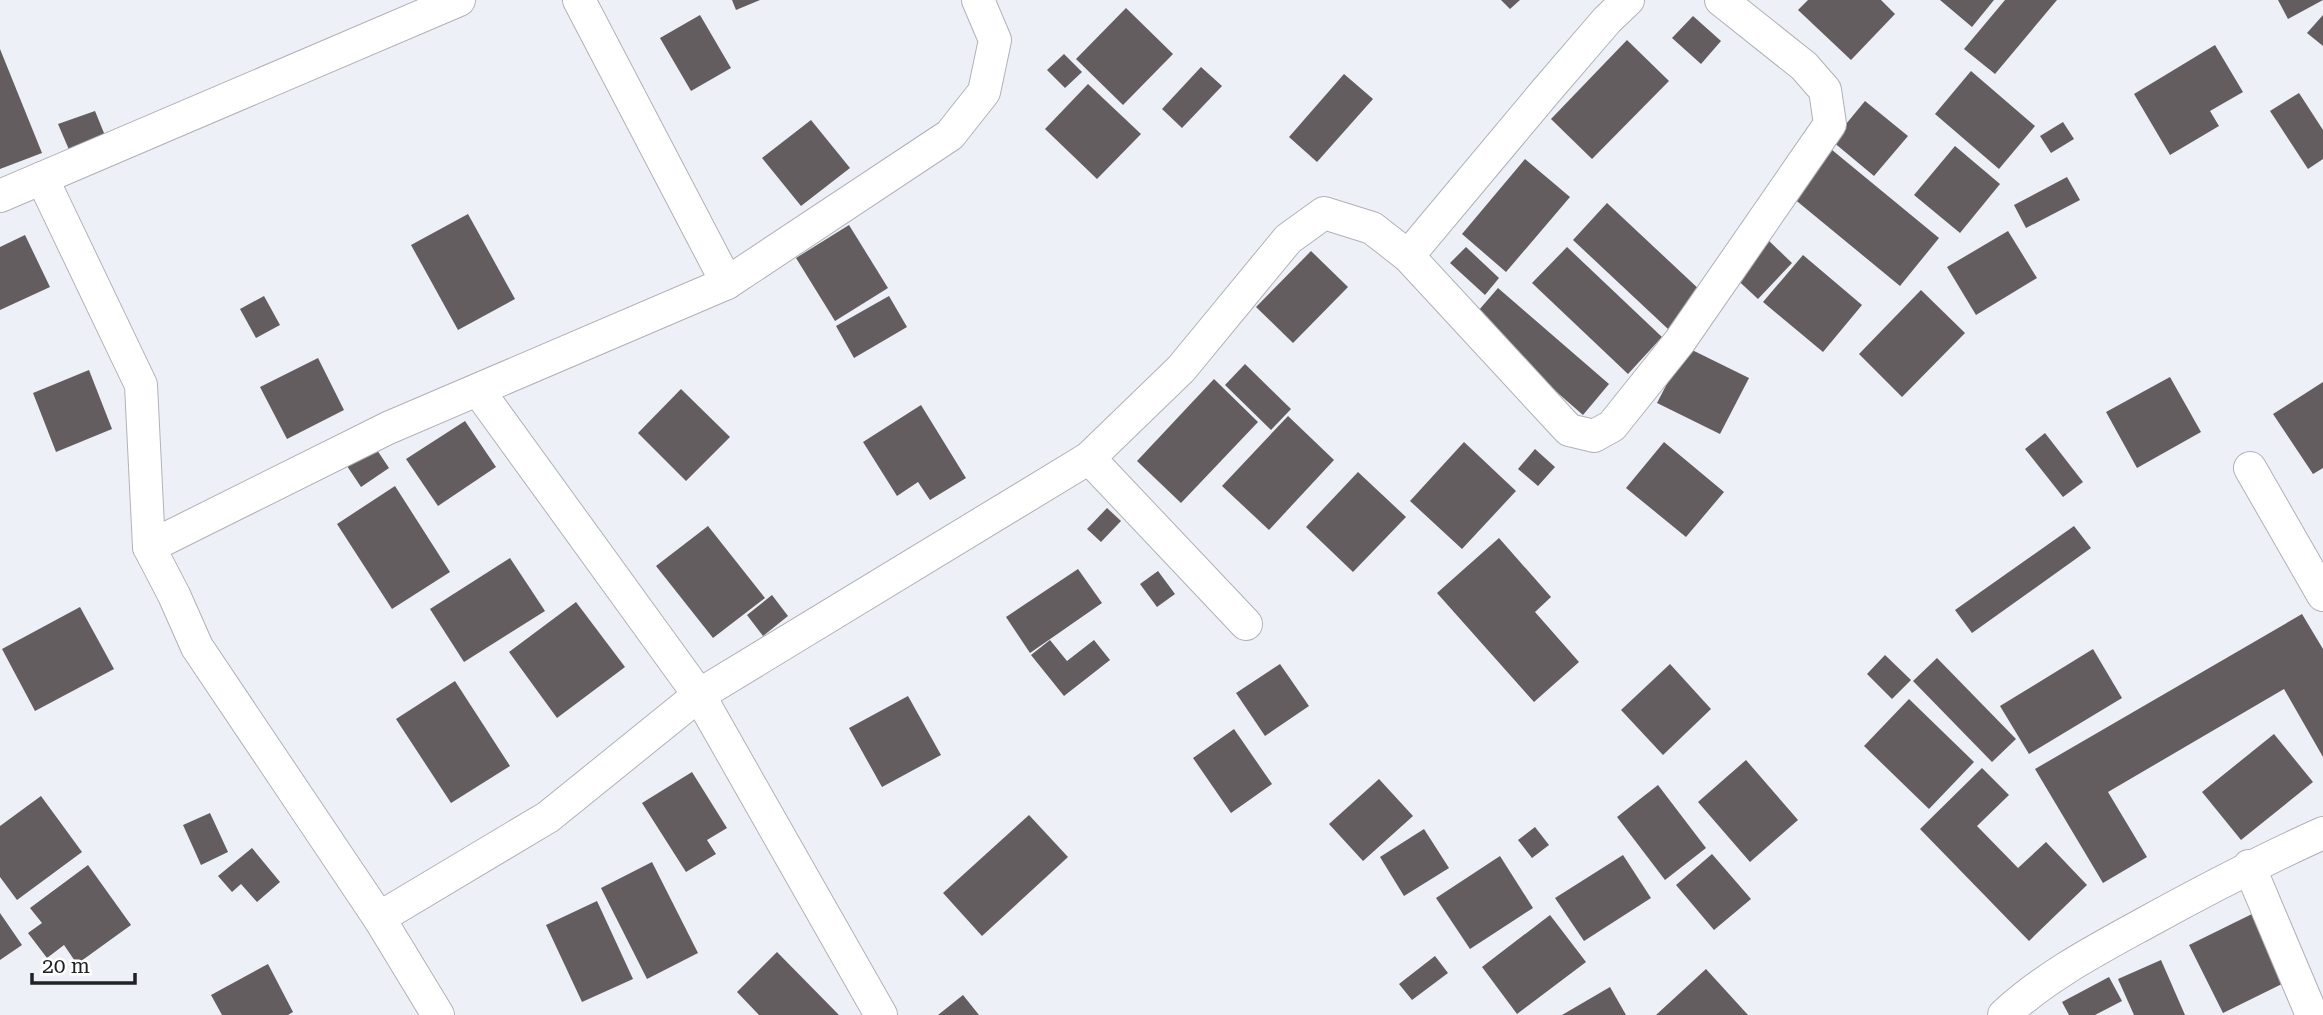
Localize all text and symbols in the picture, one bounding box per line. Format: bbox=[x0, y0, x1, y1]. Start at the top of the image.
scale bar bbox=[32, 942, 135, 986]
text: 20 m bbox=[42, 954, 90, 978]

